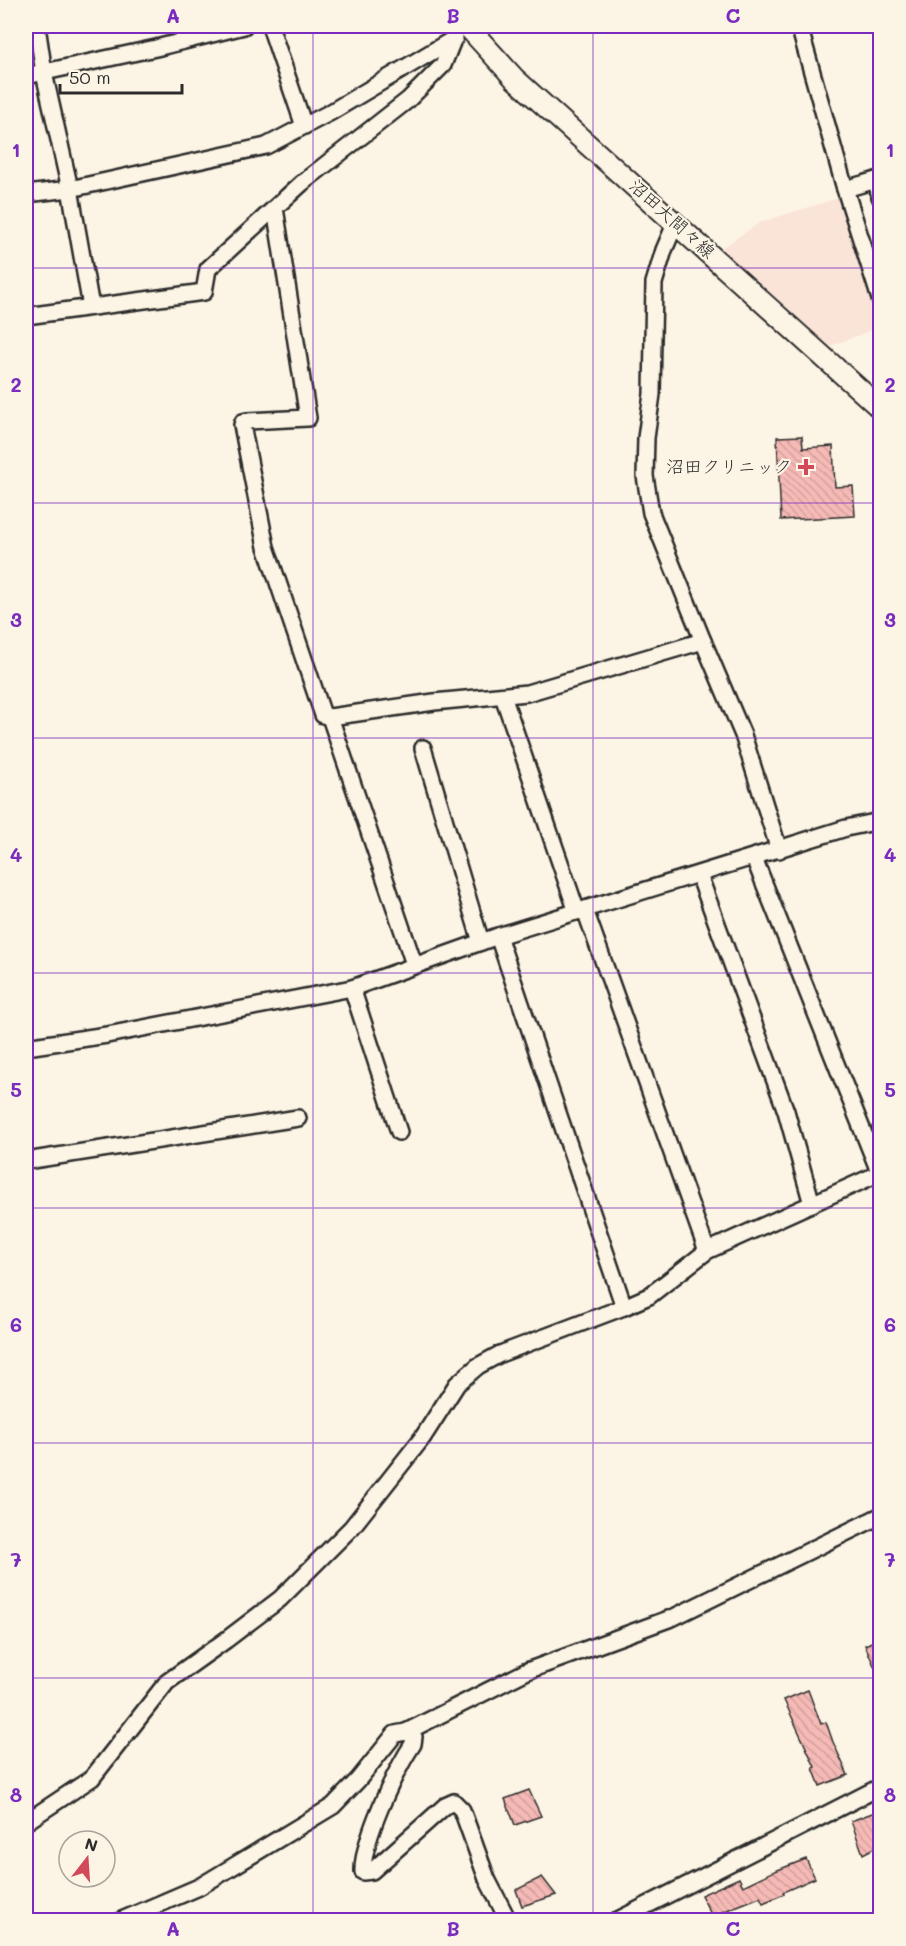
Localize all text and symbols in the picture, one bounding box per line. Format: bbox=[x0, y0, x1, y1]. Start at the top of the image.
text: A bbox=[166, 2, 180, 28]
text: B bbox=[446, 2, 460, 28]
text: C bbox=[726, 2, 741, 28]
scale bar bbox=[60, 57, 182, 95]
text: 50 m bbox=[69, 65, 111, 89]
text: 1 bbox=[12, 136, 20, 162]
text: 1 bbox=[886, 136, 894, 162]
street label: 沼田大間々線 bbox=[625, 173, 721, 263]
text: 2 bbox=[10, 371, 22, 397]
text: 2 bbox=[884, 371, 896, 397]
place label: 沼田クリニック bbox=[666, 454, 792, 478]
marker: 沼田クリニック bbox=[797, 458, 815, 476]
text: 3 bbox=[10, 606, 22, 632]
text: 3 bbox=[884, 606, 896, 632]
text: 4 bbox=[10, 841, 23, 867]
text: 4 bbox=[884, 841, 897, 867]
text: 5 bbox=[10, 1076, 22, 1102]
text: 5 bbox=[884, 1076, 896, 1102]
text: 6 bbox=[10, 1311, 22, 1337]
text: 6 bbox=[884, 1311, 896, 1337]
text: 7 bbox=[10, 1546, 22, 1572]
text: 7 bbox=[884, 1546, 896, 1572]
text: 8 bbox=[10, 1781, 22, 1807]
text: 8 bbox=[884, 1781, 896, 1807]
north arrow bbox=[57, 1829, 117, 1889]
text: N bbox=[83, 1832, 100, 1856]
text: A bbox=[166, 1915, 180, 1941]
text: B bbox=[446, 1915, 460, 1941]
text: C bbox=[726, 1915, 741, 1941]

